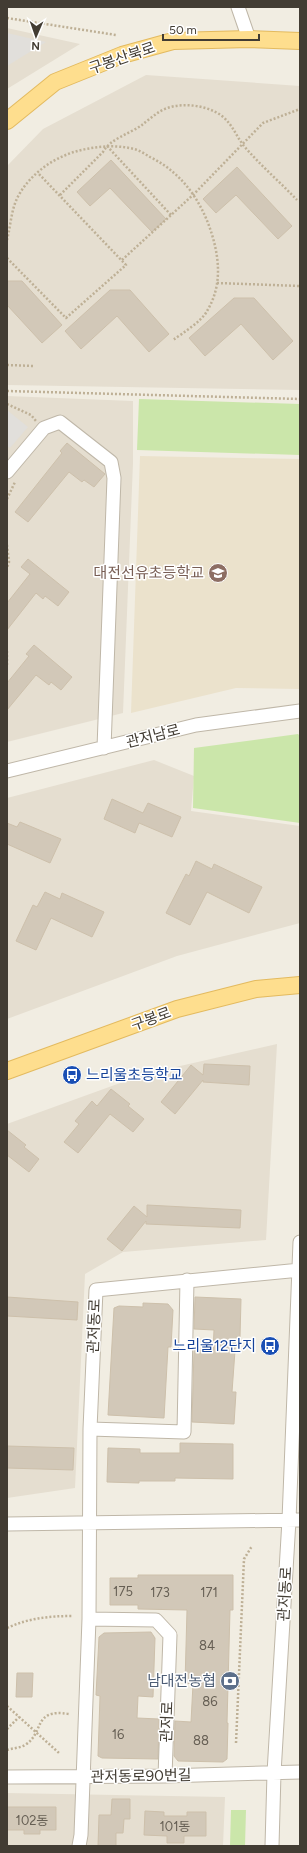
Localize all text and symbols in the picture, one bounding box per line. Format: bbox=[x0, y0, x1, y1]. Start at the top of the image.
north arrow bbox=[16, 16, 56, 56]
scale bar bbox=[163, 16, 259, 42]
text: 50 m bbox=[169, 23, 197, 37]
street label: 구봉산북로 bbox=[86, 38, 158, 78]
text: N bbox=[31, 39, 40, 52]
school or university icon: 대전선유초등학교 bbox=[207, 562, 229, 584]
place label: 대전선유초등학교 bbox=[94, 564, 204, 582]
street label: 관저남로 bbox=[124, 721, 182, 751]
street label: 구봉로 bbox=[128, 1003, 174, 1035]
bus stop icon: 느리울초등학교 bbox=[61, 1064, 83, 1086]
place label: 느리울초등학교 bbox=[86, 1066, 183, 1084]
street label: 관저동로 bbox=[84, 1298, 104, 1354]
bus stop icon: 느리울12단지 bbox=[259, 1335, 281, 1357]
place label: 느리울12단지 bbox=[172, 1337, 256, 1355]
street label: 관저동로 bbox=[275, 1566, 295, 1622]
house number: 175 bbox=[113, 1584, 133, 1599]
house number: 173 bbox=[150, 1585, 170, 1600]
house number: 171 bbox=[200, 1585, 218, 1600]
house number: 84 bbox=[199, 1638, 215, 1653]
bank icon: 남대전농협 bbox=[219, 1670, 241, 1692]
place label: 남대전농협 bbox=[147, 1672, 216, 1690]
house number: 86 bbox=[202, 1694, 218, 1709]
street label: 관저로 bbox=[157, 1701, 177, 1743]
house number: 16 bbox=[112, 1727, 124, 1742]
house number: 88 bbox=[193, 1733, 209, 1748]
street label: 관저동로90번길 bbox=[90, 1766, 192, 1786]
house number: 102동 bbox=[16, 1813, 49, 1828]
house number: 101동 bbox=[159, 1819, 191, 1834]

